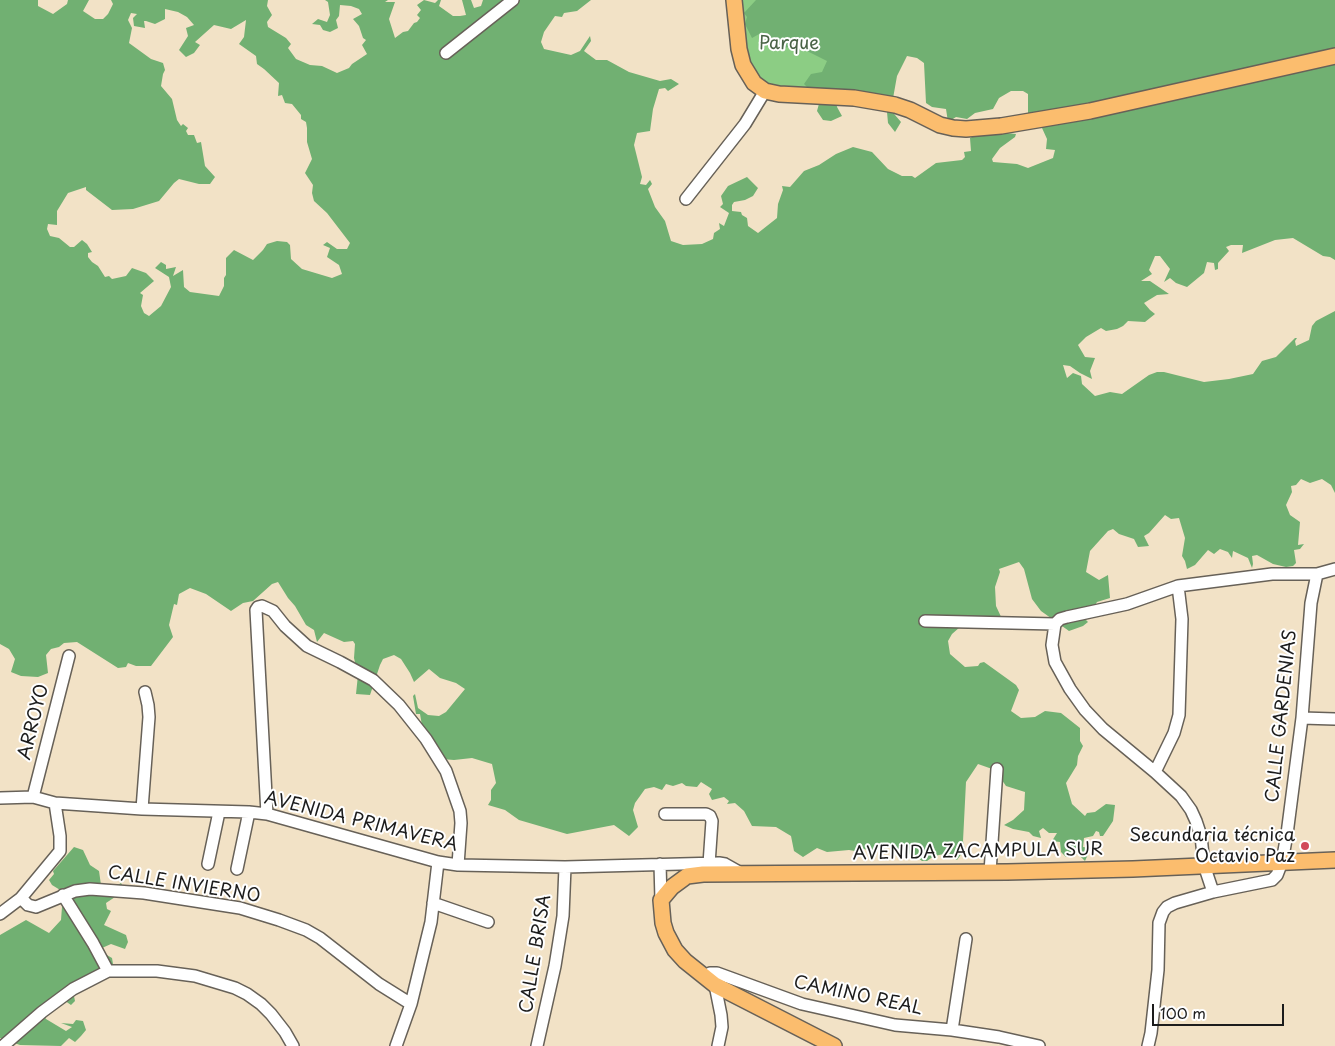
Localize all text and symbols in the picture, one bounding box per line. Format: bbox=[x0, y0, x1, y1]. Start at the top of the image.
park label: Parque bbox=[759, 33, 819, 55]
street label: CALLE GARDENIAS bbox=[1262, 628, 1302, 804]
street label: ARROYO bbox=[14, 682, 54, 762]
street label: AVENIDA PRIMAVERA bbox=[262, 788, 460, 856]
place label: Secundaria técnica Octavio Paz bbox=[1129, 825, 1295, 868]
street label: AVENIDA ZACAMPULA SUR bbox=[852, 839, 1104, 865]
marker: Secundaria técnica Octavio Paz bbox=[1299, 840, 1311, 852]
street label: CALLE INVIERNO bbox=[106, 862, 262, 908]
street label: CALLE BRISA bbox=[516, 893, 556, 1015]
street label: CAMINO REAL bbox=[792, 972, 924, 1020]
scale bar bbox=[1155, 994, 1288, 1026]
text: 100 m bbox=[1160, 1001, 1206, 1024]

